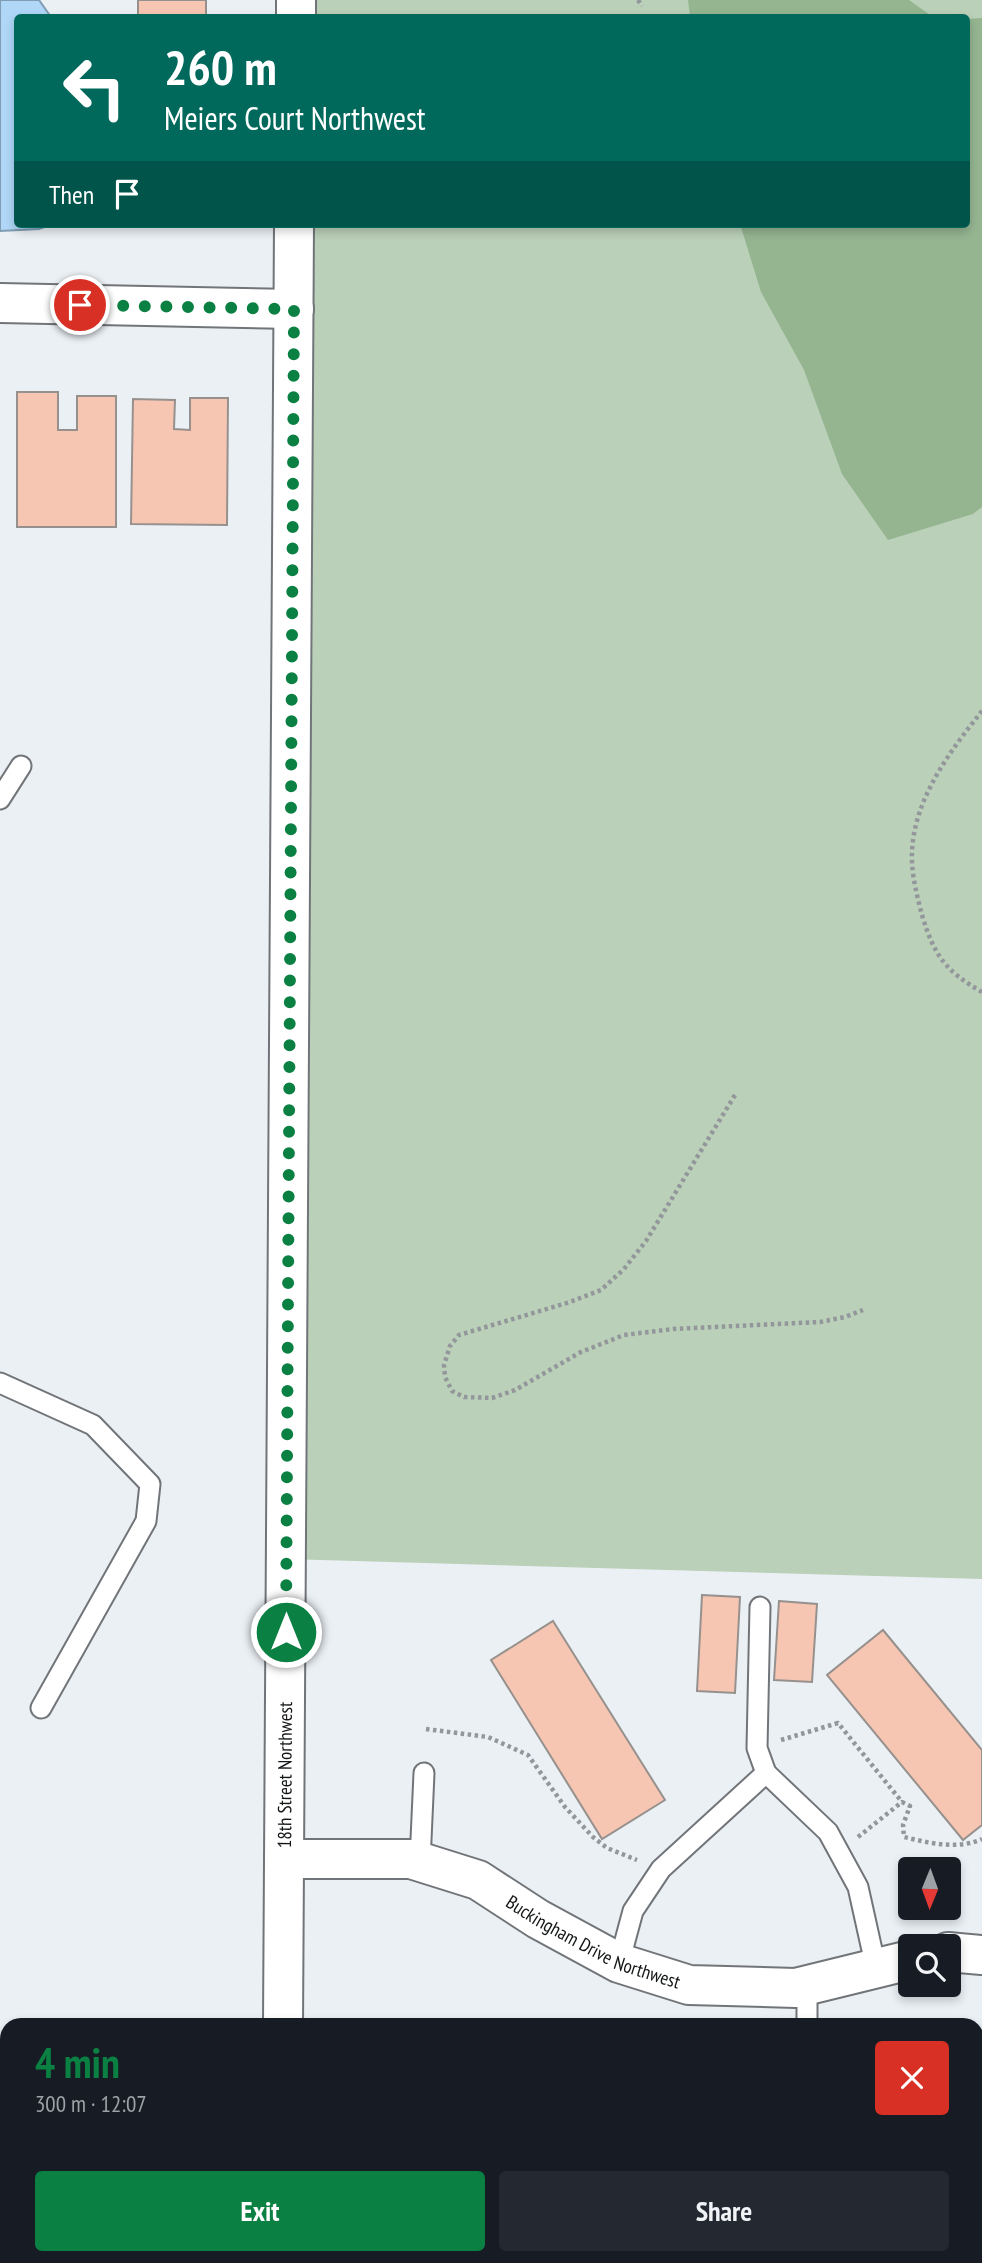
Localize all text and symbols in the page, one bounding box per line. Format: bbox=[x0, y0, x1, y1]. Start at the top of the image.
text: 260 m bbox=[164, 35, 277, 99]
icon: left bbox=[49, 42, 140, 133]
text: Meiers Court Northwest bbox=[164, 97, 426, 139]
icon: arrive bbox=[108, 175, 146, 213]
text: Then bbox=[49, 178, 94, 211]
pin bbox=[50, 275, 110, 335]
icon: arrive bbox=[61, 286, 99, 324]
position arrow bbox=[249, 1595, 323, 1669]
street label: 18th Street Northwest bbox=[272, 1701, 297, 1848]
north arrow bbox=[898, 1857, 961, 1920]
map controls bbox=[898, 1857, 961, 1997]
street label: Buckingham Drive Northwest bbox=[502, 1890, 684, 1994]
button: search bbox=[898, 1934, 961, 1997]
text: 4 min bbox=[35, 2035, 120, 2090]
button: close bbox=[875, 2041, 949, 2115]
text: 300 m · 12:07 bbox=[35, 2089, 147, 2118]
button: Exit bbox=[35, 2171, 485, 2251]
button: Share bbox=[499, 2171, 949, 2251]

